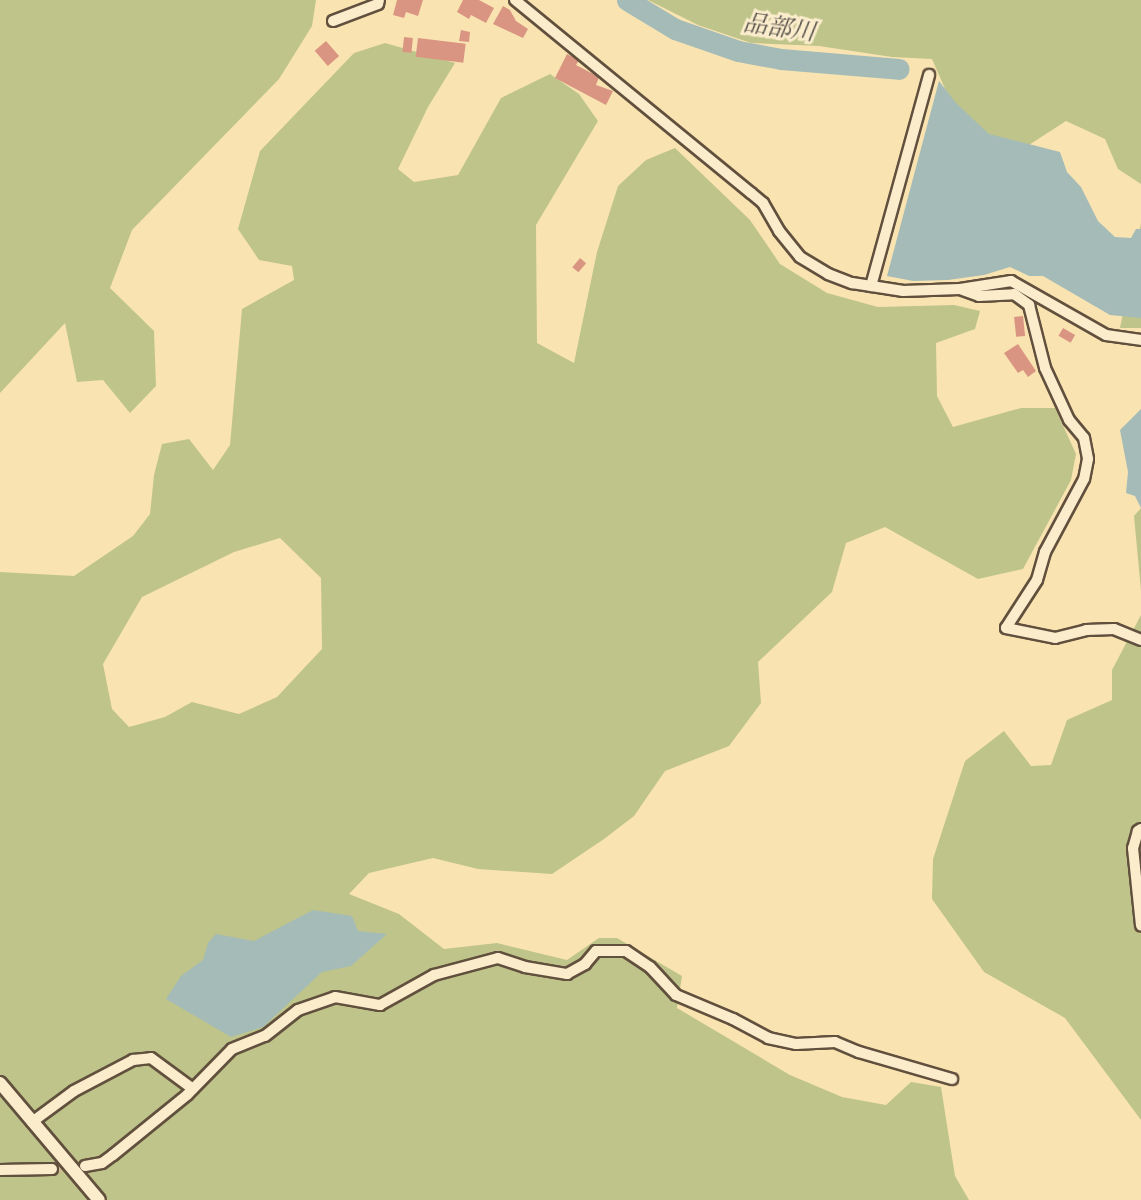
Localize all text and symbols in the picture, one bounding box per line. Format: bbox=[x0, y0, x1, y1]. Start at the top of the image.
water label: 品部川 bbox=[741, 10, 817, 48]

